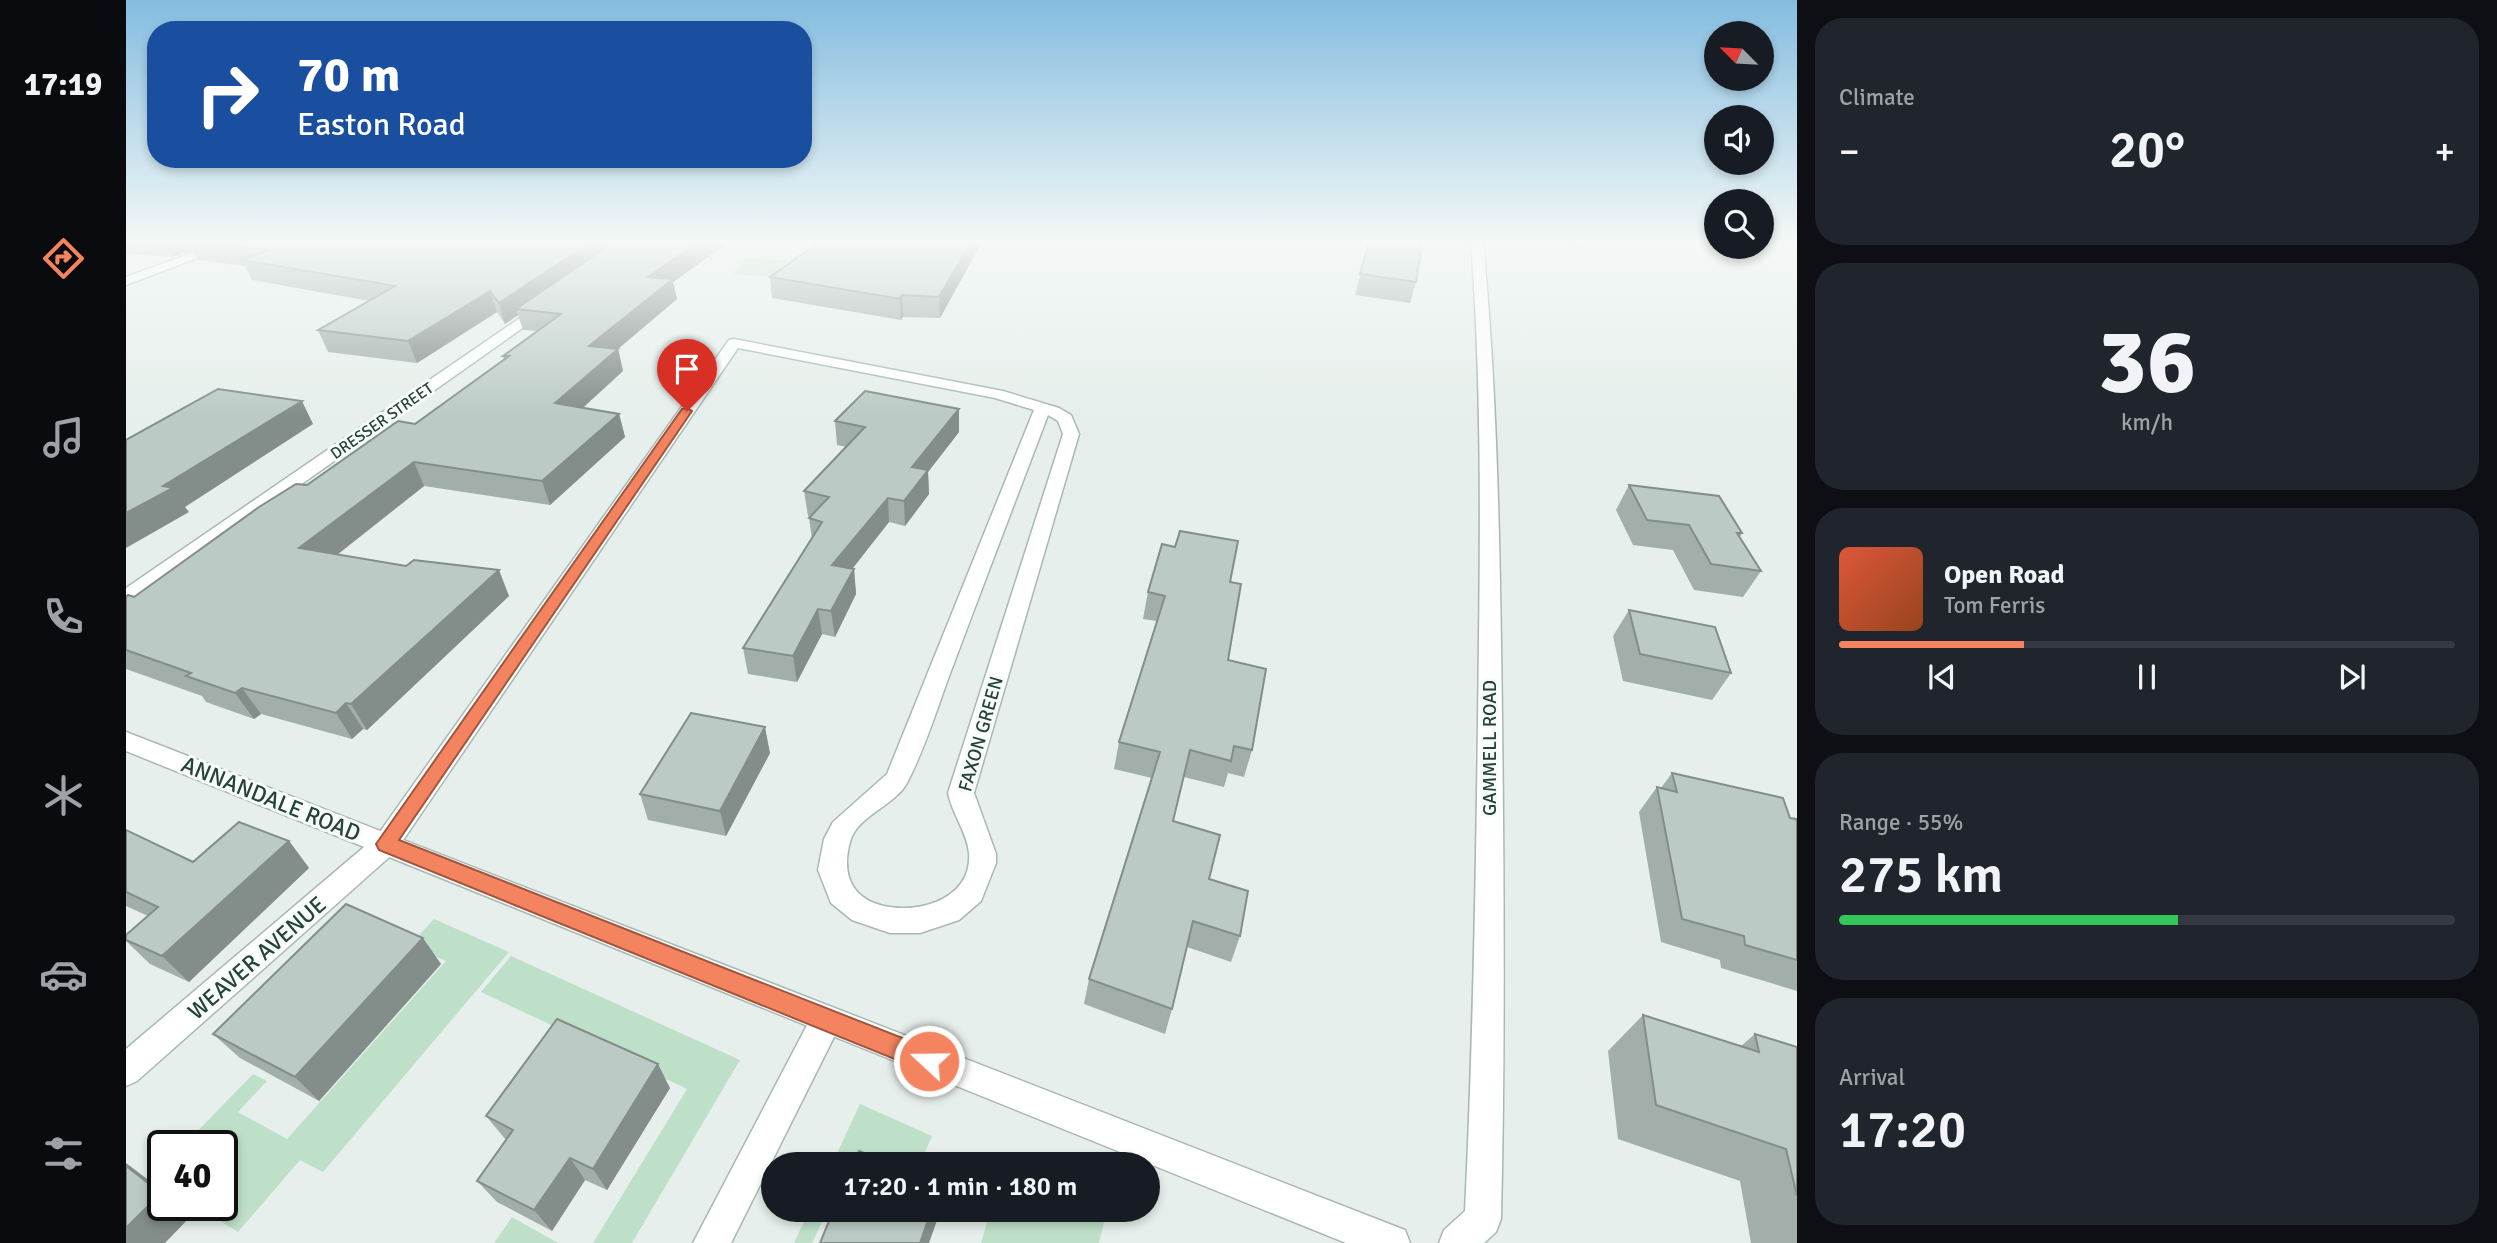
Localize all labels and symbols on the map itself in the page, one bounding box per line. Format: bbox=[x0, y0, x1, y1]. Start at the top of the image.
north arrow bbox=[1704, 21, 1774, 91]
pin bbox=[657, 339, 717, 411]
street label: DRESSER STREET bbox=[327, 378, 437, 464]
street label: FAXON GREEN bbox=[953, 674, 1009, 794]
street label: GAMMELL ROAD bbox=[1478, 680, 1502, 816]
street label: ANNANDALE ROAD bbox=[177, 750, 365, 848]
street label: WEAVER AVENUE bbox=[182, 890, 332, 1026]
position arrow bbox=[892, 1024, 966, 1098]
speed limit sign: 40 bbox=[147, 1130, 238, 1221]

